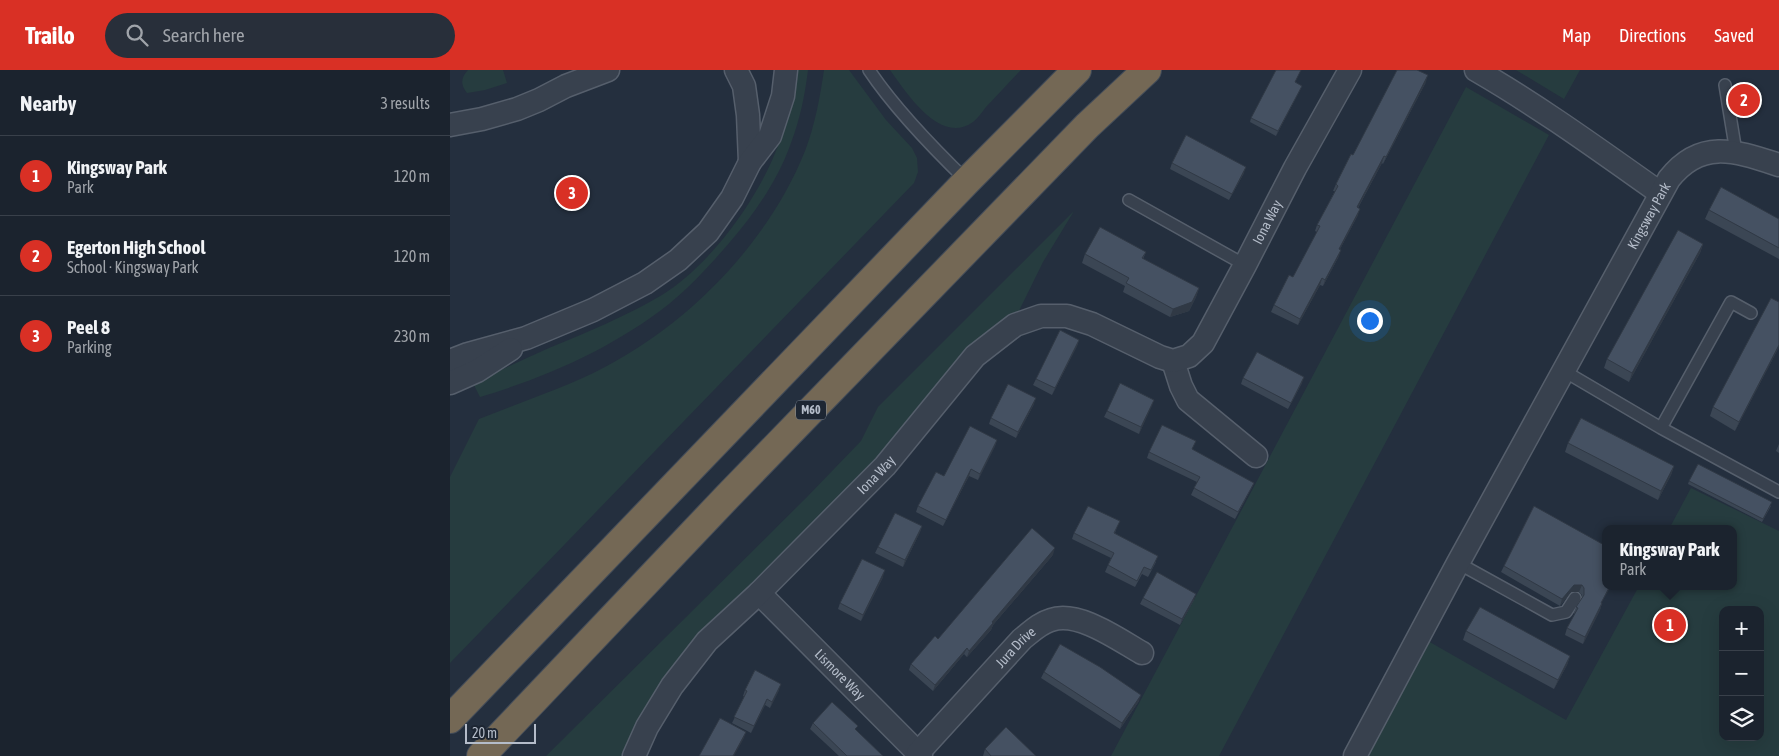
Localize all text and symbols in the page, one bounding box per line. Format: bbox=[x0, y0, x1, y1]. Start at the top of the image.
search box bbox=[105, 13, 455, 58]
icon: search bbox=[123, 21, 151, 49]
text: Trailo bbox=[25, 22, 75, 49]
text: Search here bbox=[163, 24, 245, 46]
text: Map bbox=[1562, 25, 1591, 46]
text: Directions bbox=[1619, 25, 1686, 46]
text: Saved bbox=[1714, 25, 1754, 46]
pin: 2 bbox=[1728, 81, 1760, 119]
text: Nearby bbox=[20, 91, 76, 115]
text: 3 results bbox=[380, 94, 430, 112]
text: Kingsway Park bbox=[67, 156, 167, 178]
text: 1 bbox=[32, 167, 40, 185]
text: 120 m bbox=[394, 167, 430, 185]
pin: 3 bbox=[556, 174, 588, 212]
text: Park bbox=[67, 178, 94, 196]
street label: Kingsway Park bbox=[1624, 180, 1674, 252]
street label: Iona Way bbox=[1249, 197, 1285, 247]
text: Egerton High School bbox=[67, 236, 205, 258]
text: 2 bbox=[32, 247, 40, 265]
text: 120 m bbox=[394, 247, 430, 265]
text: School · Kingsway Park bbox=[67, 258, 199, 276]
your location bbox=[1357, 308, 1383, 334]
text: Peel 8 bbox=[67, 316, 110, 338]
text: 3 bbox=[32, 327, 40, 345]
text: 230 m bbox=[394, 327, 430, 345]
text: Parking bbox=[67, 338, 112, 356]
road number: M60 bbox=[796, 400, 826, 420]
street label: Iona Way bbox=[854, 452, 898, 497]
popup bbox=[1602, 525, 1737, 590]
text: Kingsway Park bbox=[1620, 538, 1719, 560]
text: Park bbox=[1620, 560, 1646, 578]
pin: 1 bbox=[1654, 606, 1686, 644]
map controls bbox=[1719, 606, 1764, 741]
button: + bbox=[1719, 606, 1764, 651]
street label: Jura Drive bbox=[992, 623, 1039, 671]
street label: Lismore Way bbox=[812, 646, 869, 703]
button: − bbox=[1719, 651, 1764, 696]
button: layers bbox=[1719, 696, 1764, 741]
scale bar bbox=[465, 721, 536, 744]
text: 20 m bbox=[472, 725, 497, 741]

